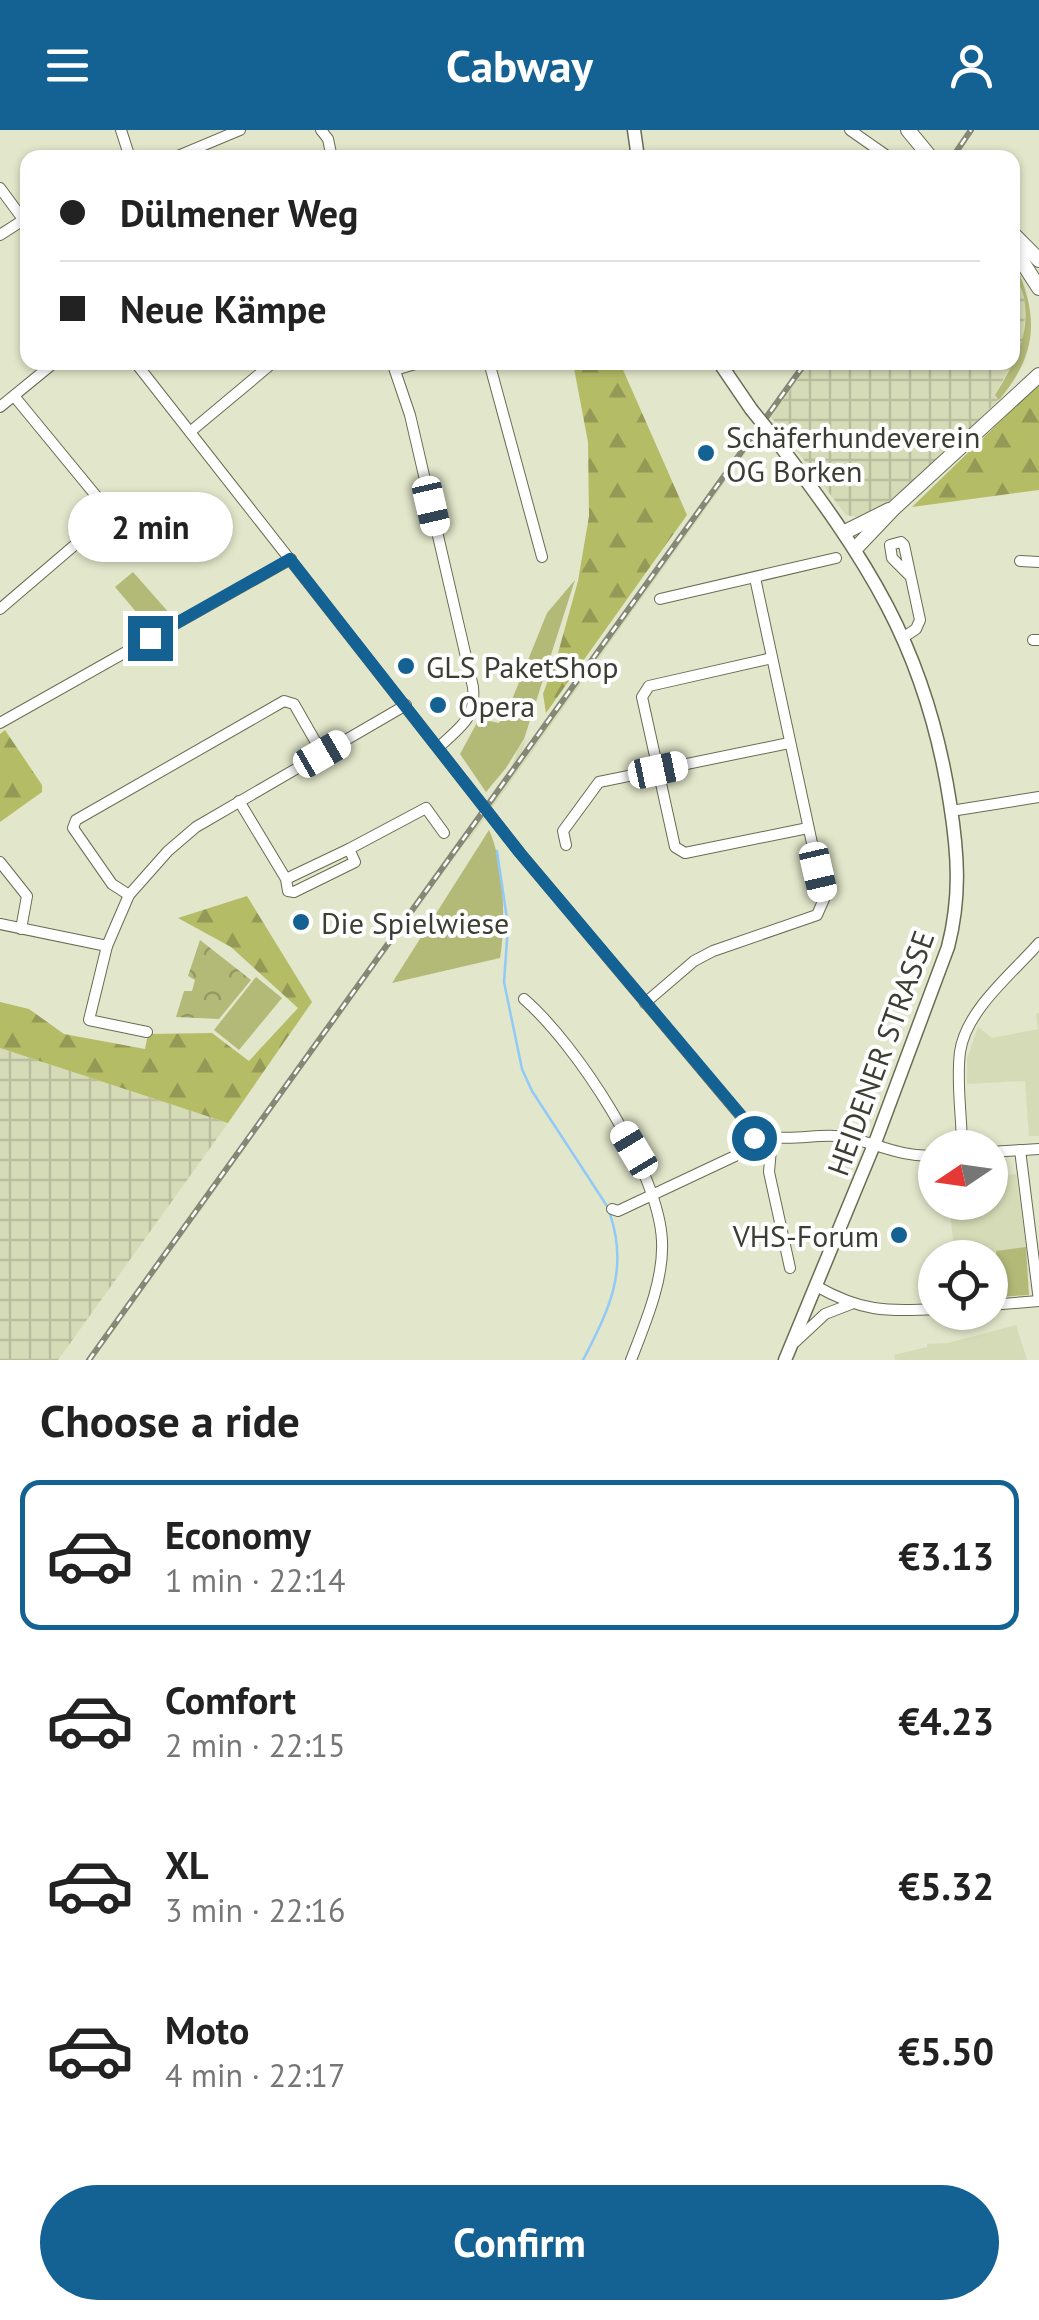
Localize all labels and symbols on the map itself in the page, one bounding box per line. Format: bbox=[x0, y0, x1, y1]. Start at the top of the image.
place label: Schäferhundeverein OG Borken bbox=[726, 417, 980, 490]
marker: Schäferhundeverein OG Borken bbox=[695, 442, 717, 464]
car bbox=[410, 473, 452, 539]
callout: 2 min bbox=[68, 493, 232, 563]
route end bbox=[128, 616, 173, 661]
place label: GLS PaketShop bbox=[426, 647, 618, 686]
marker: GLS PaketShop bbox=[395, 655, 417, 677]
place label: Opera bbox=[458, 686, 535, 725]
marker: Opera bbox=[427, 694, 449, 716]
car bbox=[289, 726, 355, 782]
car bbox=[626, 749, 690, 791]
car bbox=[797, 839, 839, 905]
place label: Die Spielwiese bbox=[321, 903, 509, 942]
marker: Die Spielwiese bbox=[290, 911, 312, 933]
street label: HEIDENER STRASSE bbox=[818, 925, 942, 1181]
route start bbox=[732, 1116, 777, 1161]
car bbox=[606, 1117, 662, 1183]
north arrow bbox=[918, 1130, 1008, 1220]
place label: VHS-Forum bbox=[732, 1216, 879, 1255]
marker: VHS-Forum bbox=[888, 1224, 910, 1246]

